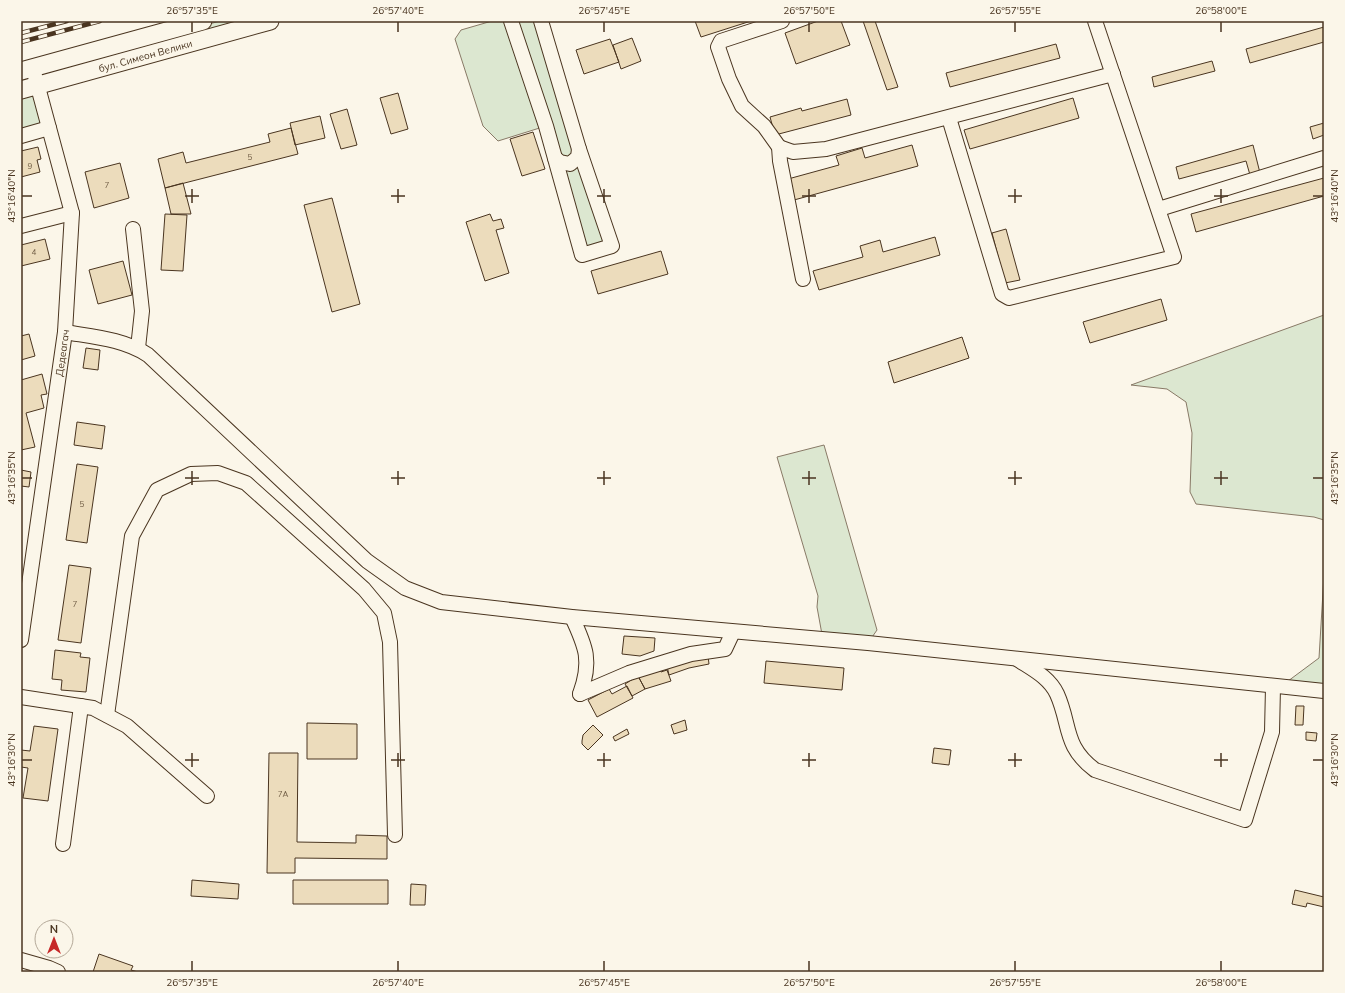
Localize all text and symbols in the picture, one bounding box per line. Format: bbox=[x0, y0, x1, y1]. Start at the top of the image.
text: 26°57'35"E bbox=[166, 4, 218, 17]
text: 26°57'40"E bbox=[372, 4, 424, 17]
text: 26°57'45"E bbox=[578, 4, 630, 17]
text: 26°57'50"E bbox=[783, 4, 835, 17]
text: 26°57'55"E bbox=[989, 4, 1041, 17]
text: 26°58'00"E bbox=[1195, 4, 1247, 17]
street label: бул. Симеон Велики bbox=[97, 37, 194, 75]
house number: 5 bbox=[248, 152, 253, 162]
house number: 9 bbox=[28, 161, 33, 171]
text: 43°16'40"N bbox=[5, 169, 18, 223]
text: 43°16'40"N bbox=[1328, 169, 1341, 223]
house number: 7 bbox=[105, 180, 110, 190]
house number: 4 bbox=[32, 247, 37, 257]
street label: Дедеагач bbox=[53, 329, 72, 377]
text: 43°16'35"N bbox=[5, 451, 18, 505]
text: 43°16'35"N bbox=[1328, 451, 1341, 505]
house number: 5 bbox=[80, 499, 85, 509]
house number: 7 bbox=[73, 599, 78, 609]
text: 43°16'30"N bbox=[5, 733, 18, 787]
text: 43°16'30"N bbox=[1328, 733, 1341, 787]
house number: 7А bbox=[278, 789, 288, 799]
north arrow bbox=[34, 919, 74, 959]
text: N bbox=[50, 922, 58, 936]
text: 26°57'35"E bbox=[166, 976, 218, 989]
text: 26°57'40"E bbox=[372, 976, 424, 989]
text: 26°57'45"E bbox=[578, 976, 630, 989]
text: 26°57'50"E bbox=[783, 976, 835, 989]
text: 26°57'55"E bbox=[989, 976, 1041, 989]
text: 26°58'00"E bbox=[1195, 976, 1247, 989]

